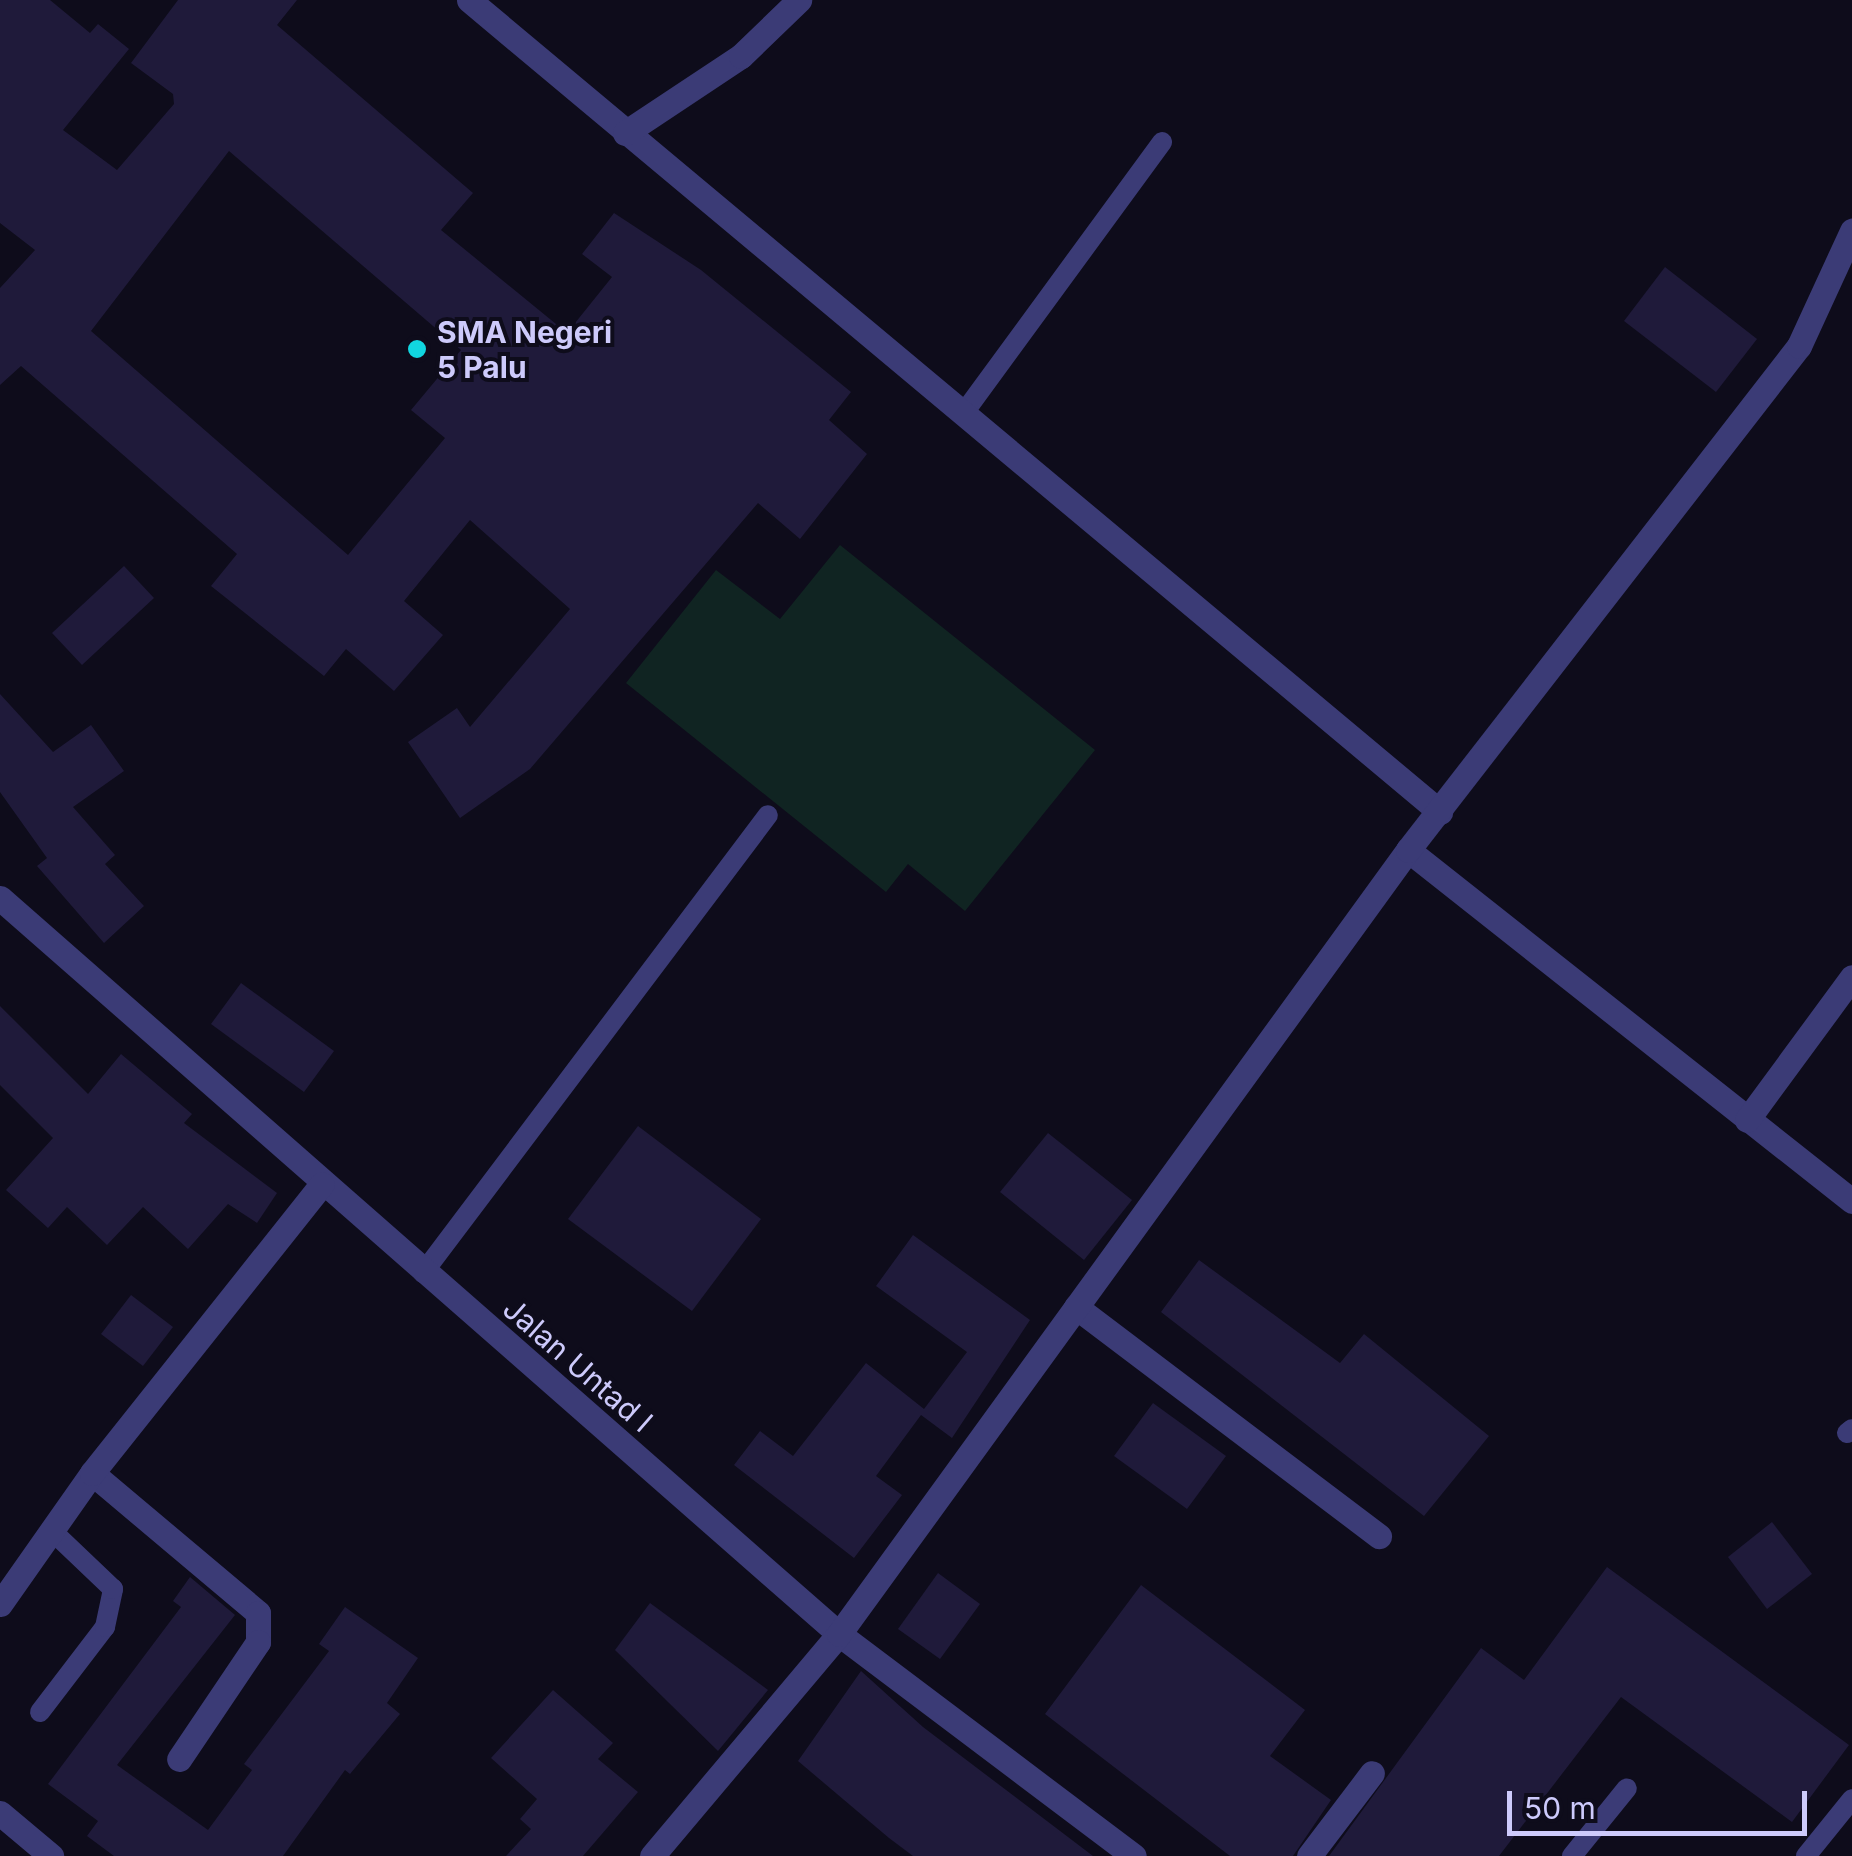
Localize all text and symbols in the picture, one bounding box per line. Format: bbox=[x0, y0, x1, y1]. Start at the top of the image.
place label: SMA Negeri 5 Palu bbox=[437, 314, 612, 384]
marker: SMA Negeri 5 Palu bbox=[406, 338, 428, 360]
street label: Jalan Untad I bbox=[496, 1290, 660, 1440]
scale bar bbox=[1512, 1771, 1812, 1833]
text: 50 m bbox=[1524, 1790, 1596, 1826]

